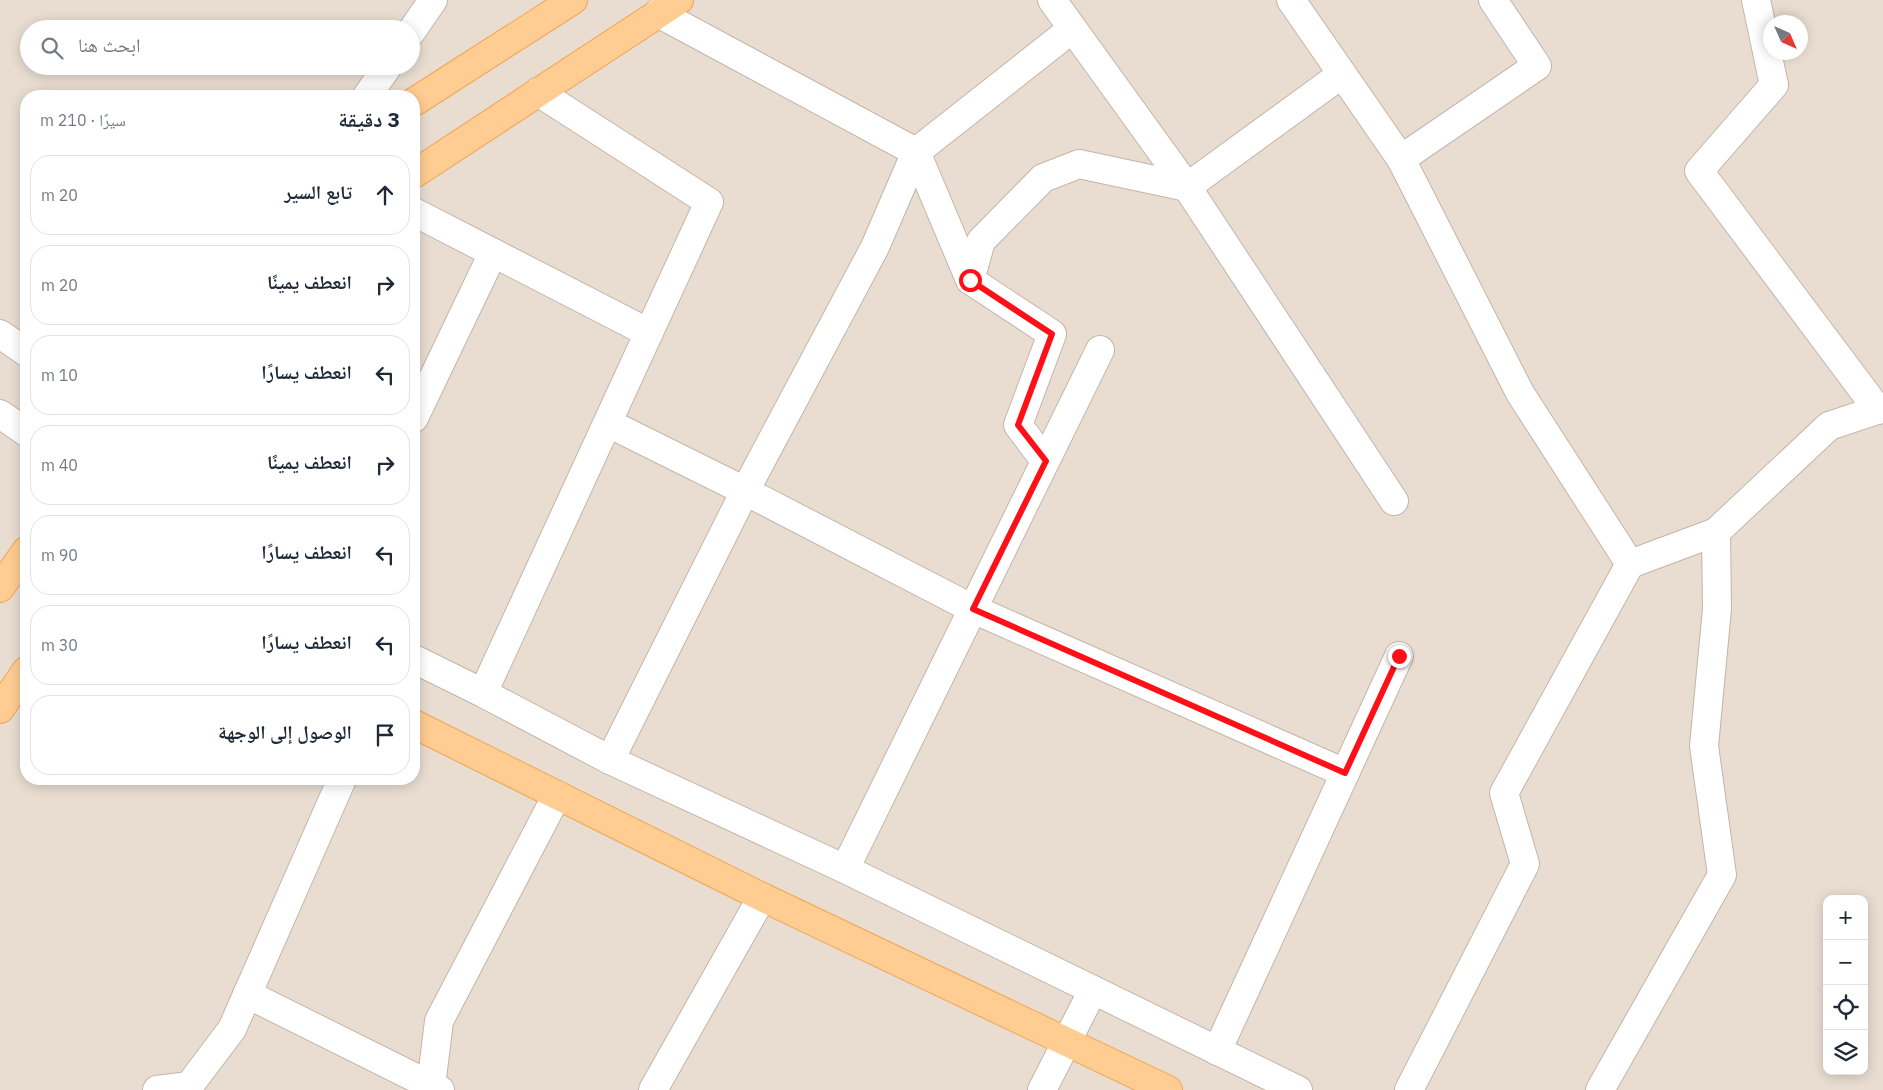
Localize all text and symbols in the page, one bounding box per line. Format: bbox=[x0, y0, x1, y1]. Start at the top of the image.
north arrow bbox=[1763, 15, 1808, 60]
search box bbox=[20, 20, 420, 75]
text: ابحث هنا bbox=[78, 33, 140, 57]
icon: search bbox=[38, 34, 66, 62]
text: 3 دقيقة bbox=[338, 105, 400, 133]
text: سيرًا · 210 m bbox=[40, 110, 126, 130]
text: تابع السير bbox=[284, 180, 352, 204]
icon: ahead bbox=[371, 181, 399, 209]
text: 20 m bbox=[41, 185, 78, 205]
route start bbox=[959, 269, 982, 292]
text: انعطف يمينًا bbox=[267, 270, 352, 294]
icon: right bbox=[371, 271, 399, 299]
text: 20 m bbox=[41, 275, 78, 295]
text: انعطف يسارًا bbox=[261, 360, 352, 384]
icon: left bbox=[371, 361, 399, 389]
text: 10 m bbox=[41, 365, 78, 385]
text: انعطف يمينًا bbox=[267, 450, 352, 474]
icon: right bbox=[371, 451, 399, 479]
text: 40 m bbox=[41, 455, 78, 475]
text: انعطف يسارًا bbox=[261, 540, 352, 564]
icon: left bbox=[371, 541, 399, 569]
text: 90 m bbox=[41, 545, 78, 565]
text: انعطف يسارًا bbox=[261, 630, 352, 654]
icon: left bbox=[371, 631, 399, 659]
text: 30 m bbox=[41, 635, 78, 655]
route end bbox=[1388, 645, 1411, 668]
text: الوصول إلى الوجهة bbox=[218, 720, 352, 744]
icon: arrive bbox=[371, 721, 399, 749]
map controls bbox=[1823, 895, 1868, 1075]
button: + bbox=[1823, 895, 1868, 940]
button: − bbox=[1823, 940, 1868, 985]
button: locate bbox=[1823, 985, 1868, 1030]
button: layers bbox=[1823, 1030, 1868, 1075]

